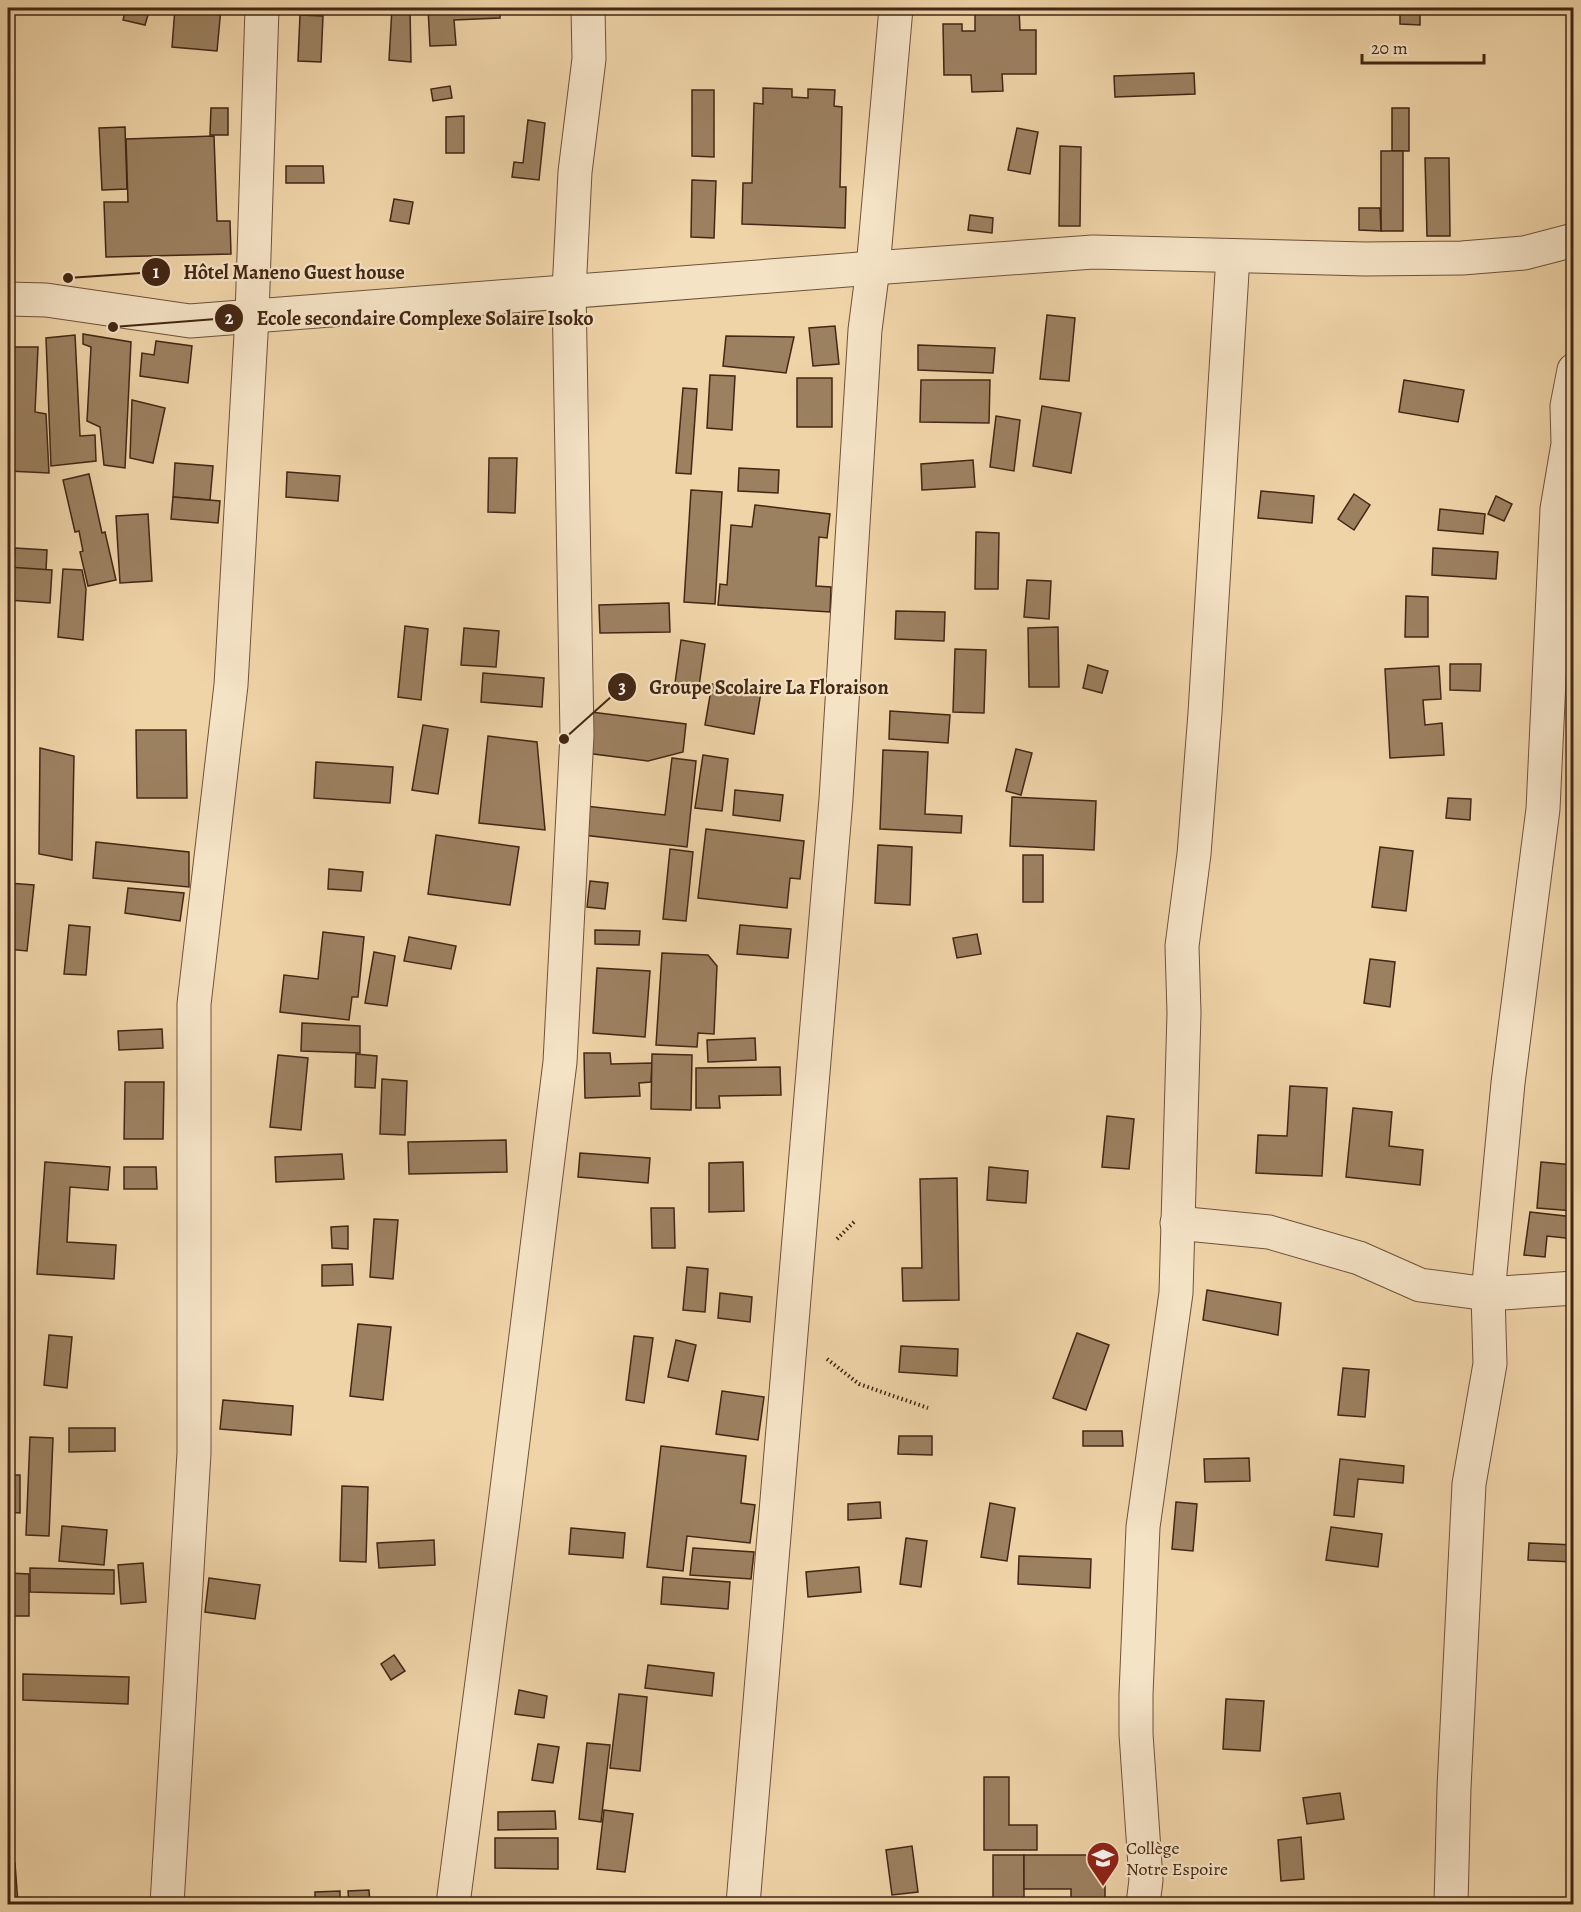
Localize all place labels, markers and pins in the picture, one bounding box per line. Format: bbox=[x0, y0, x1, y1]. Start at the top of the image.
callout: Hôtel Maneno Guest house bbox=[141, 253, 416, 291]
callout: Ecole secondaire Complexe Solaire Isoko bbox=[214, 299, 606, 337]
callout: Groupe Scolaire La Floraison bbox=[607, 668, 901, 706]
place label: Collège Notre Espoire bbox=[1126, 1836, 1228, 1881]
school or university icon: Collège Notre Espoire bbox=[1085, 1840, 1121, 1887]

